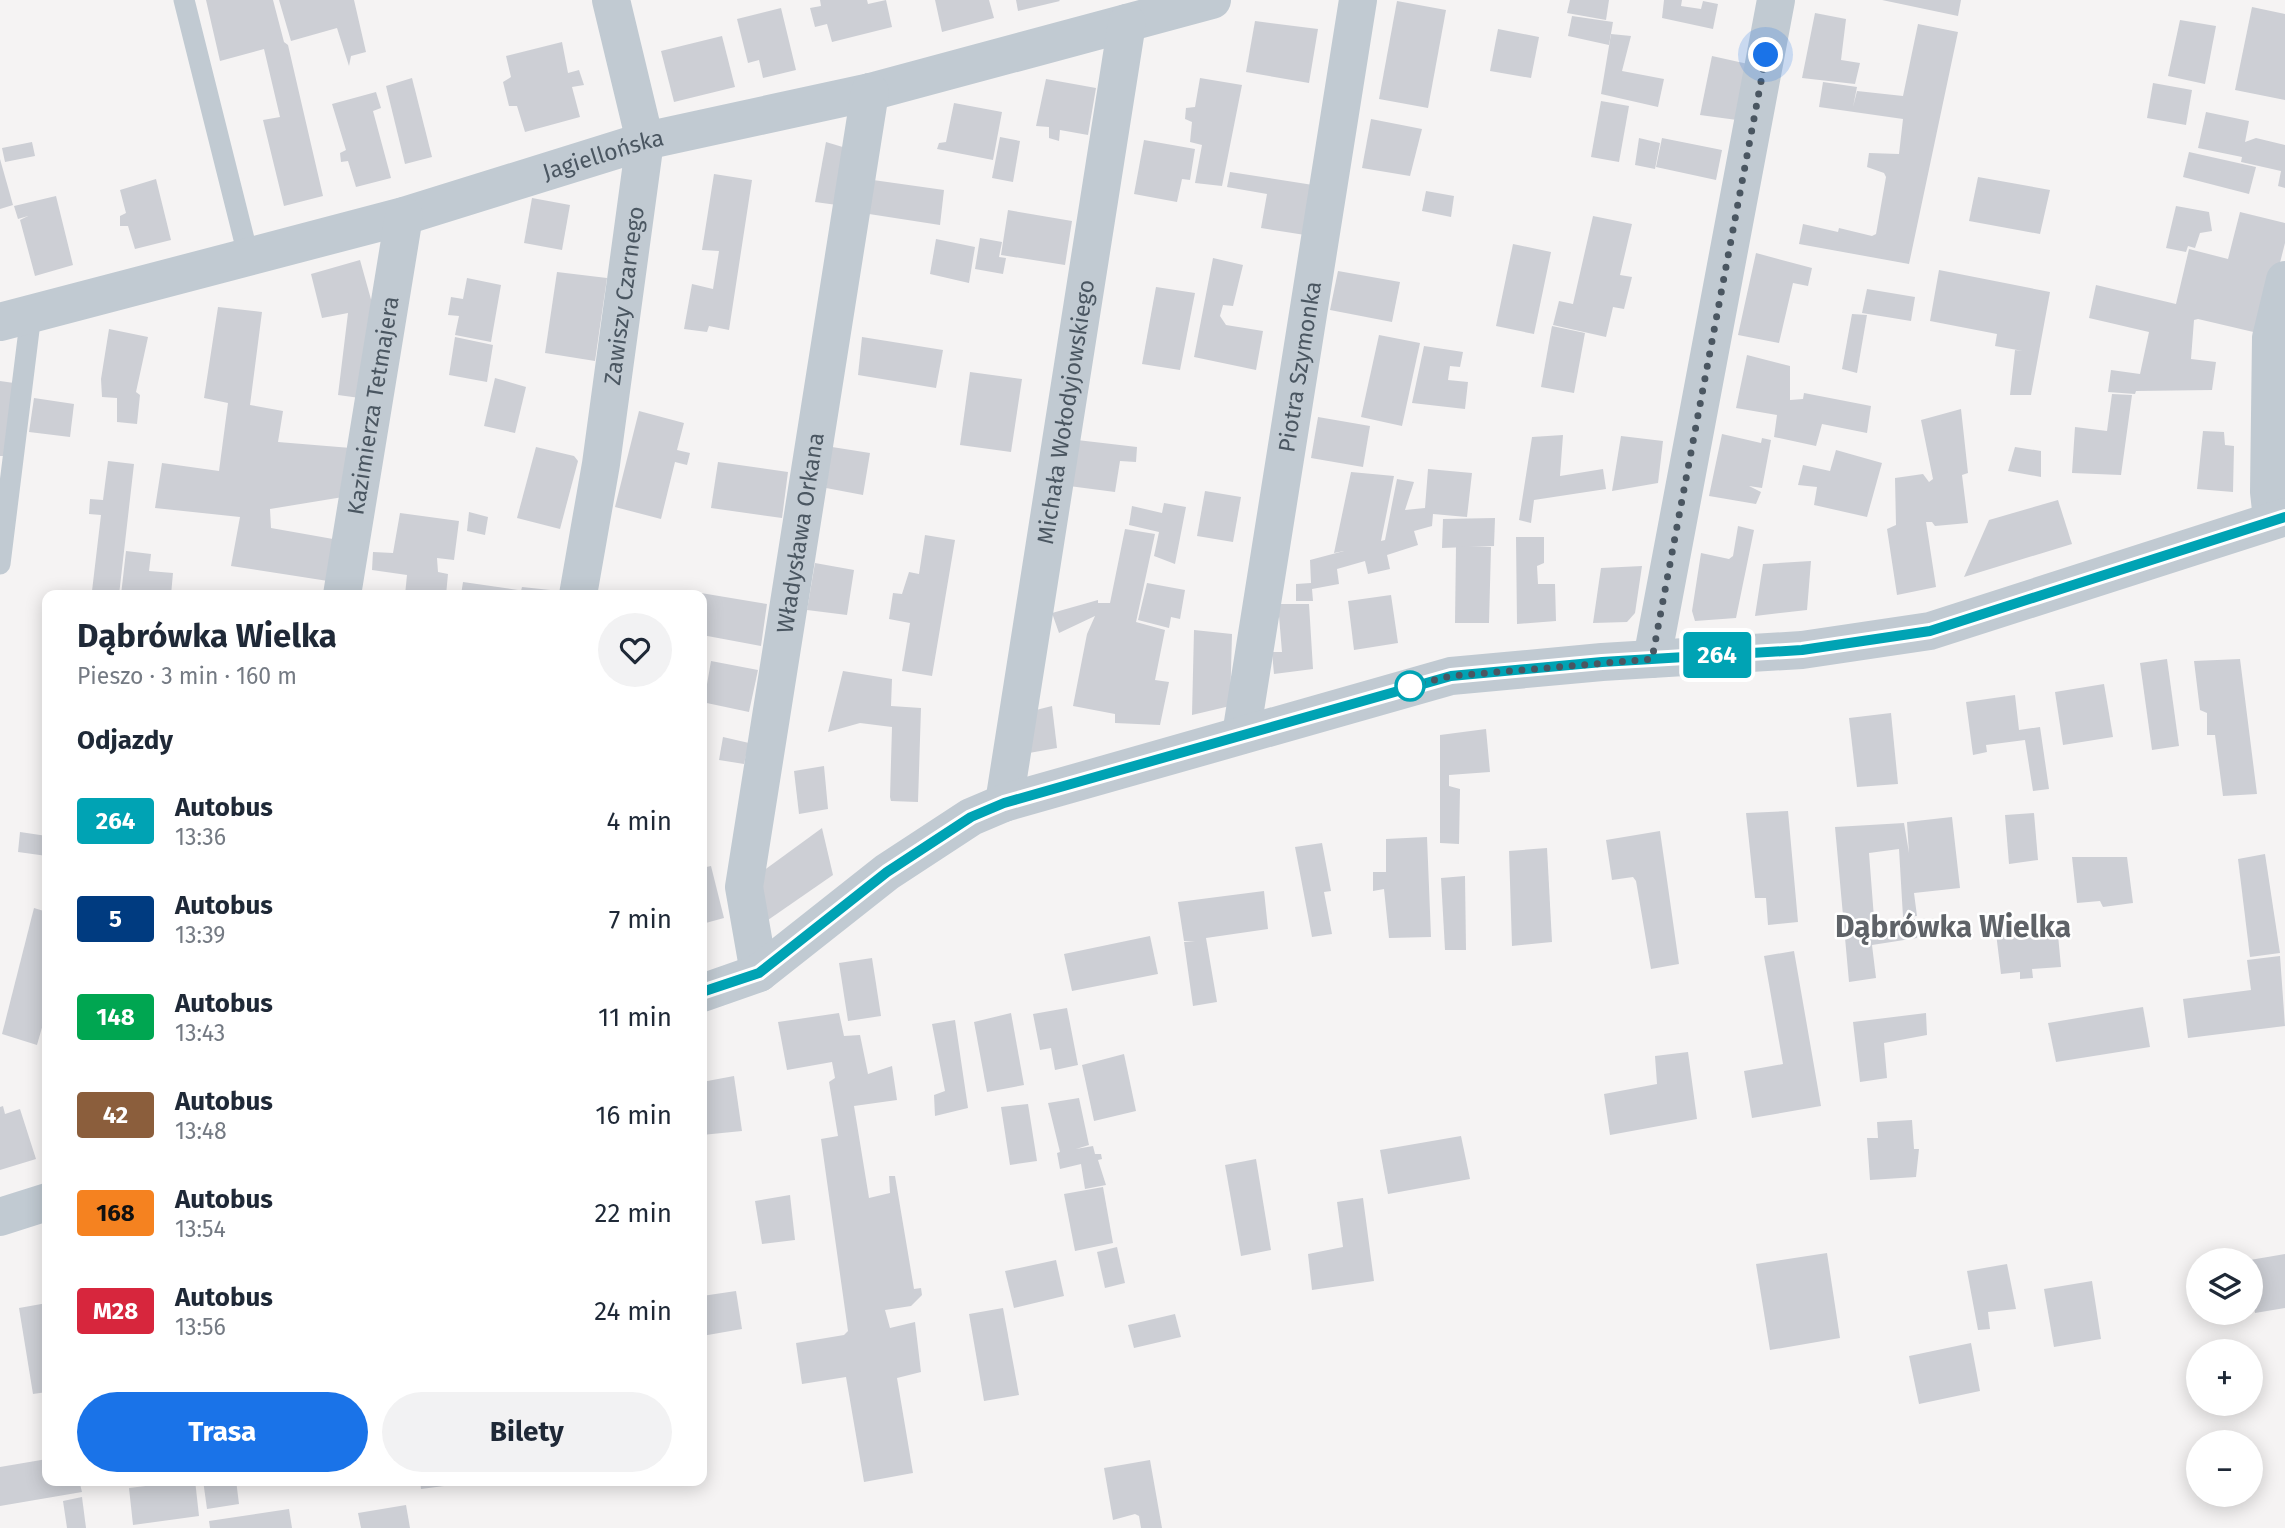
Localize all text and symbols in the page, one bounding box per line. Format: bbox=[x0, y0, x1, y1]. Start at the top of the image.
your location bbox=[1748, 37, 1783, 72]
street label: Jagiellońska bbox=[539, 123, 666, 186]
street label: Zawiszy Czarnego bbox=[598, 204, 650, 387]
street label: Michała Wołodyjowskiego bbox=[1031, 278, 1100, 546]
street label: Piotra Szymonka bbox=[1272, 279, 1327, 454]
street label: Kazimierza Tetmajera bbox=[341, 294, 405, 517]
street label: Władysława Orkana bbox=[770, 430, 830, 635]
button: heart bbox=[598, 613, 672, 687]
text: Dąbrówka Wielka bbox=[77, 616, 337, 656]
line badge: 264 bbox=[1677, 632, 1757, 678]
text: 264 bbox=[1697, 641, 1737, 669]
text: Pieszo · 3 min · 160 m bbox=[77, 662, 297, 690]
unlabelled marker bbox=[1395, 671, 1425, 701]
text: Odjazdy bbox=[77, 725, 173, 756]
text: Autobus bbox=[175, 792, 273, 823]
text: 4 min bbox=[606, 806, 672, 837]
text: 264 bbox=[96, 807, 135, 835]
text: 13:36 bbox=[175, 823, 226, 851]
text: Autobus bbox=[175, 890, 273, 921]
text: 7 min bbox=[609, 904, 672, 935]
text: 5 bbox=[109, 905, 122, 933]
district label: Dąbrówka Wielka bbox=[1835, 909, 2071, 946]
text: 13:39 bbox=[175, 921, 225, 949]
text: Autobus bbox=[175, 988, 273, 1019]
text: 11 min bbox=[598, 1002, 672, 1033]
text: 148 bbox=[96, 1003, 135, 1031]
text: 13:43 bbox=[175, 1019, 225, 1047]
text: Autobus bbox=[175, 1086, 273, 1117]
text: 16 min bbox=[595, 1100, 672, 1131]
text: 42 bbox=[103, 1101, 128, 1129]
text: 13:48 bbox=[175, 1117, 227, 1145]
text: Autobus bbox=[175, 1184, 273, 1215]
text: 22 min bbox=[595, 1198, 672, 1229]
text: 168 bbox=[96, 1199, 135, 1227]
text: 13:54 bbox=[175, 1215, 226, 1243]
map controls bbox=[2186, 1248, 2263, 1507]
button: layers bbox=[2186, 1248, 2263, 1325]
text: Autobus bbox=[175, 1282, 273, 1313]
text: 24 min bbox=[594, 1296, 672, 1327]
text: M28 bbox=[93, 1297, 138, 1325]
text: 13:56 bbox=[175, 1313, 226, 1341]
button: + bbox=[2186, 1339, 2263, 1416]
button: Trasa bbox=[77, 1392, 368, 1472]
button: Bilety bbox=[382, 1392, 672, 1472]
button: − bbox=[2186, 1430, 2263, 1507]

